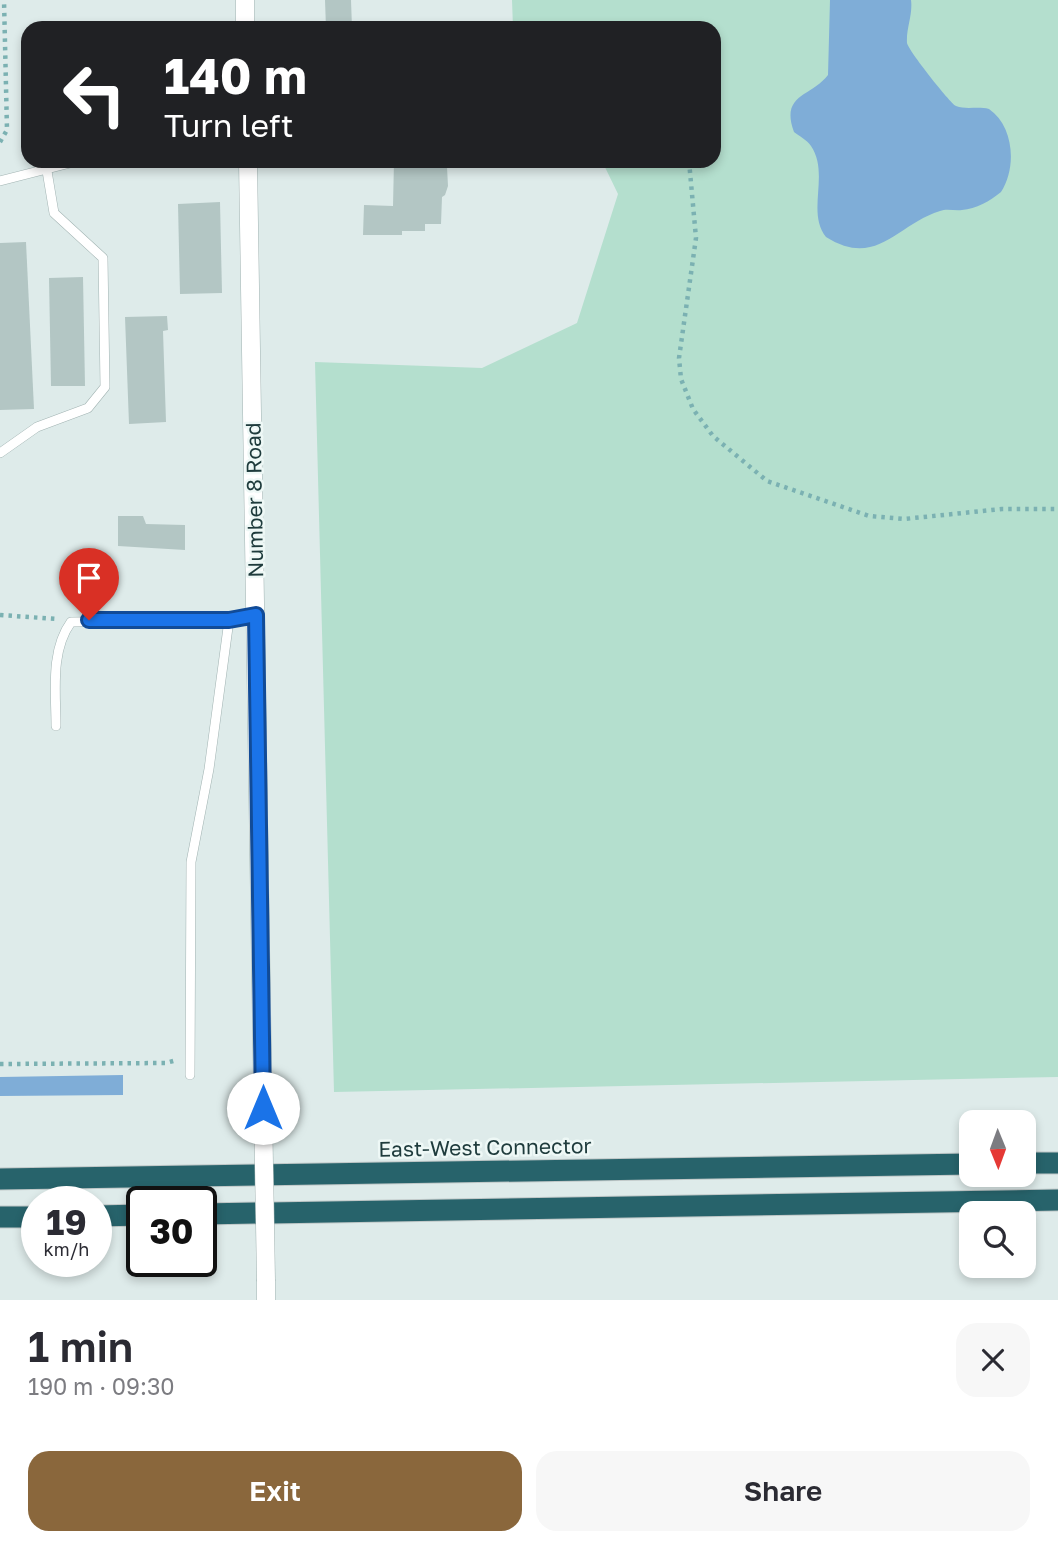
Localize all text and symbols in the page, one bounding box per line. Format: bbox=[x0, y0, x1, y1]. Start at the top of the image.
text: 140 m bbox=[164, 46, 307, 105]
icon: left bbox=[49, 49, 140, 140]
text: Turn left bbox=[164, 106, 293, 144]
street label: Number 8 Road bbox=[240, 422, 268, 578]
pin bbox=[59, 548, 119, 620]
icon: arrive bbox=[70, 559, 108, 597]
position arrow bbox=[226, 1071, 300, 1145]
north arrow bbox=[959, 1110, 1036, 1186]
map controls bbox=[959, 1110, 1036, 1278]
street label: East-West Connector bbox=[378, 1132, 592, 1162]
speed limit sign: 30 bbox=[126, 1186, 217, 1277]
text: 19 bbox=[46, 1201, 87, 1243]
button: search bbox=[959, 1201, 1036, 1278]
text: km/h bbox=[44, 1238, 89, 1260]
text: 1 min bbox=[28, 1321, 133, 1371]
button: close bbox=[956, 1323, 1030, 1397]
text: 190 m · 09:30 bbox=[28, 1372, 175, 1400]
button: Exit bbox=[28, 1451, 522, 1531]
button: Share bbox=[536, 1451, 1030, 1531]

